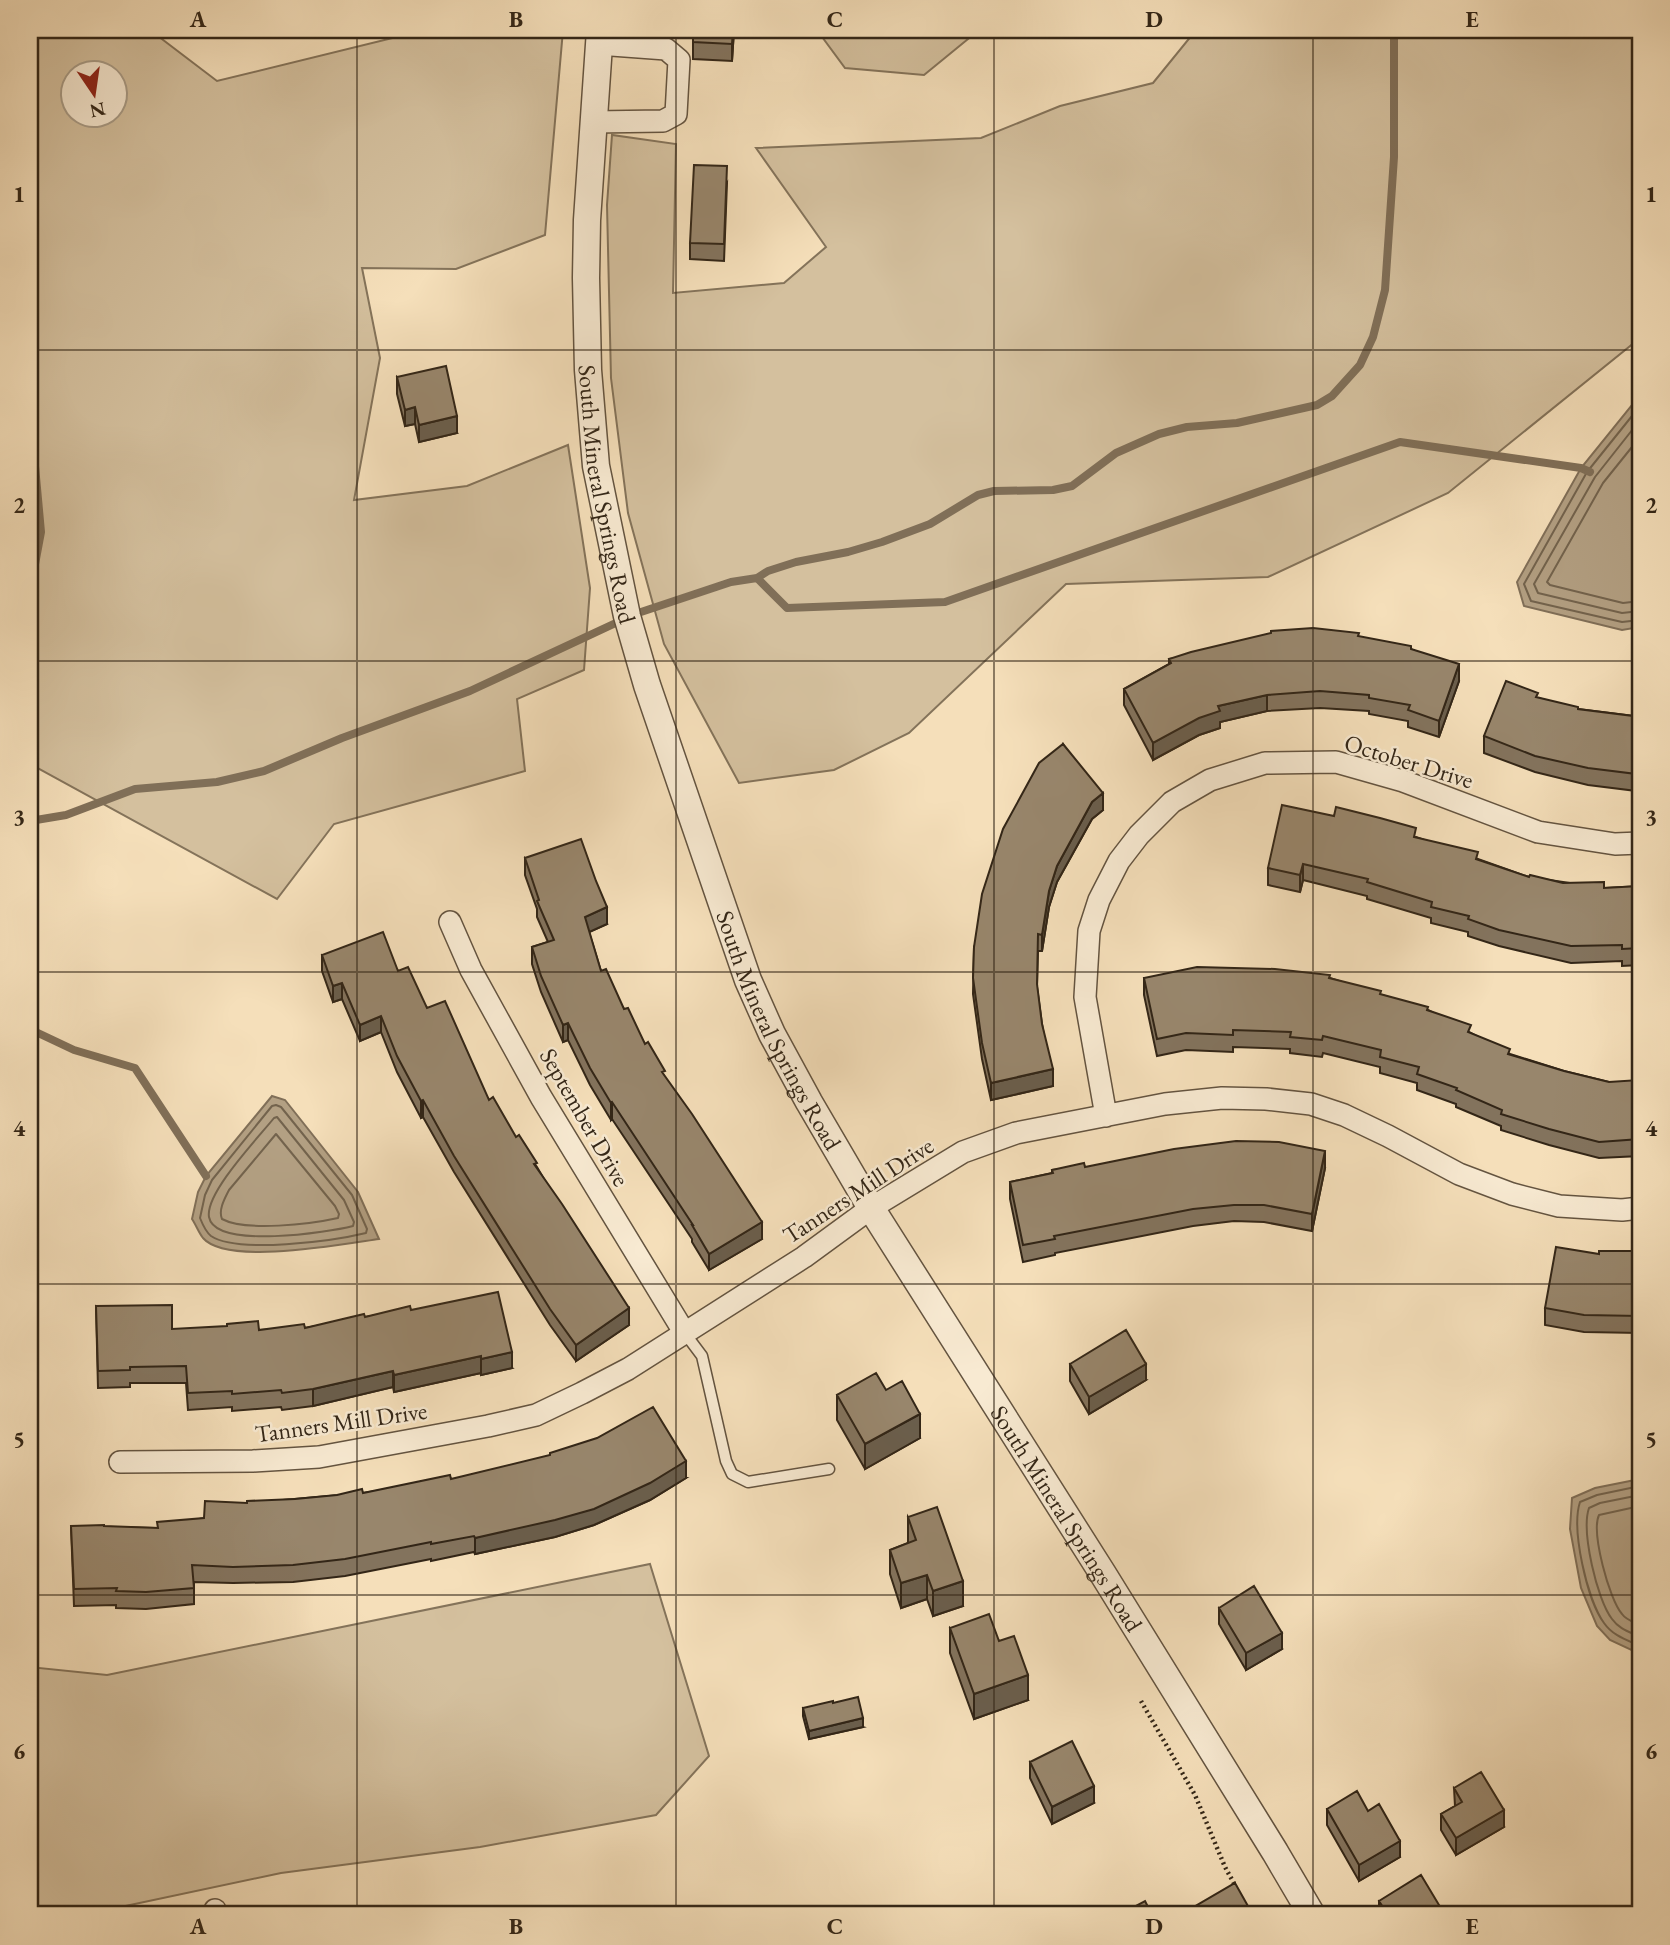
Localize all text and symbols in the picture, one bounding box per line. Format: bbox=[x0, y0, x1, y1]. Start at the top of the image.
text: A bbox=[189, 4, 207, 34]
text: B bbox=[509, 4, 523, 34]
text: C bbox=[827, 4, 843, 34]
text: D bbox=[1145, 4, 1163, 34]
text: E bbox=[1465, 4, 1479, 34]
north arrow bbox=[60, 60, 130, 130]
text: N bbox=[87, 96, 108, 124]
text: 1 bbox=[13, 179, 25, 209]
text: 1 bbox=[1645, 179, 1657, 209]
street label: South Mineral Springs Road bbox=[572, 363, 644, 628]
text: 2 bbox=[13, 490, 25, 520]
text: 2 bbox=[1645, 490, 1657, 520]
street label: October Drive bbox=[1341, 727, 1477, 795]
text: 3 bbox=[13, 802, 25, 832]
text: 3 bbox=[1645, 802, 1657, 832]
street label: South Mineral Springs Road bbox=[710, 906, 849, 1156]
street label: September Drive bbox=[533, 1042, 637, 1192]
text: 4 bbox=[13, 1113, 26, 1143]
text: 4 bbox=[1645, 1113, 1658, 1143]
street label: Tanners Mill Drive bbox=[777, 1130, 939, 1250]
street label: Tanners Mill Drive bbox=[253, 1395, 429, 1449]
street label: South Mineral Springs Road bbox=[984, 1399, 1151, 1638]
text: 5 bbox=[13, 1424, 25, 1454]
text: 5 bbox=[1645, 1424, 1657, 1454]
text: 6 bbox=[13, 1736, 25, 1766]
text: 6 bbox=[1645, 1736, 1657, 1766]
text: A bbox=[189, 1911, 207, 1941]
text: B bbox=[509, 1911, 523, 1941]
text: C bbox=[827, 1911, 843, 1941]
text: D bbox=[1145, 1911, 1163, 1941]
text: E bbox=[1465, 1911, 1479, 1941]

